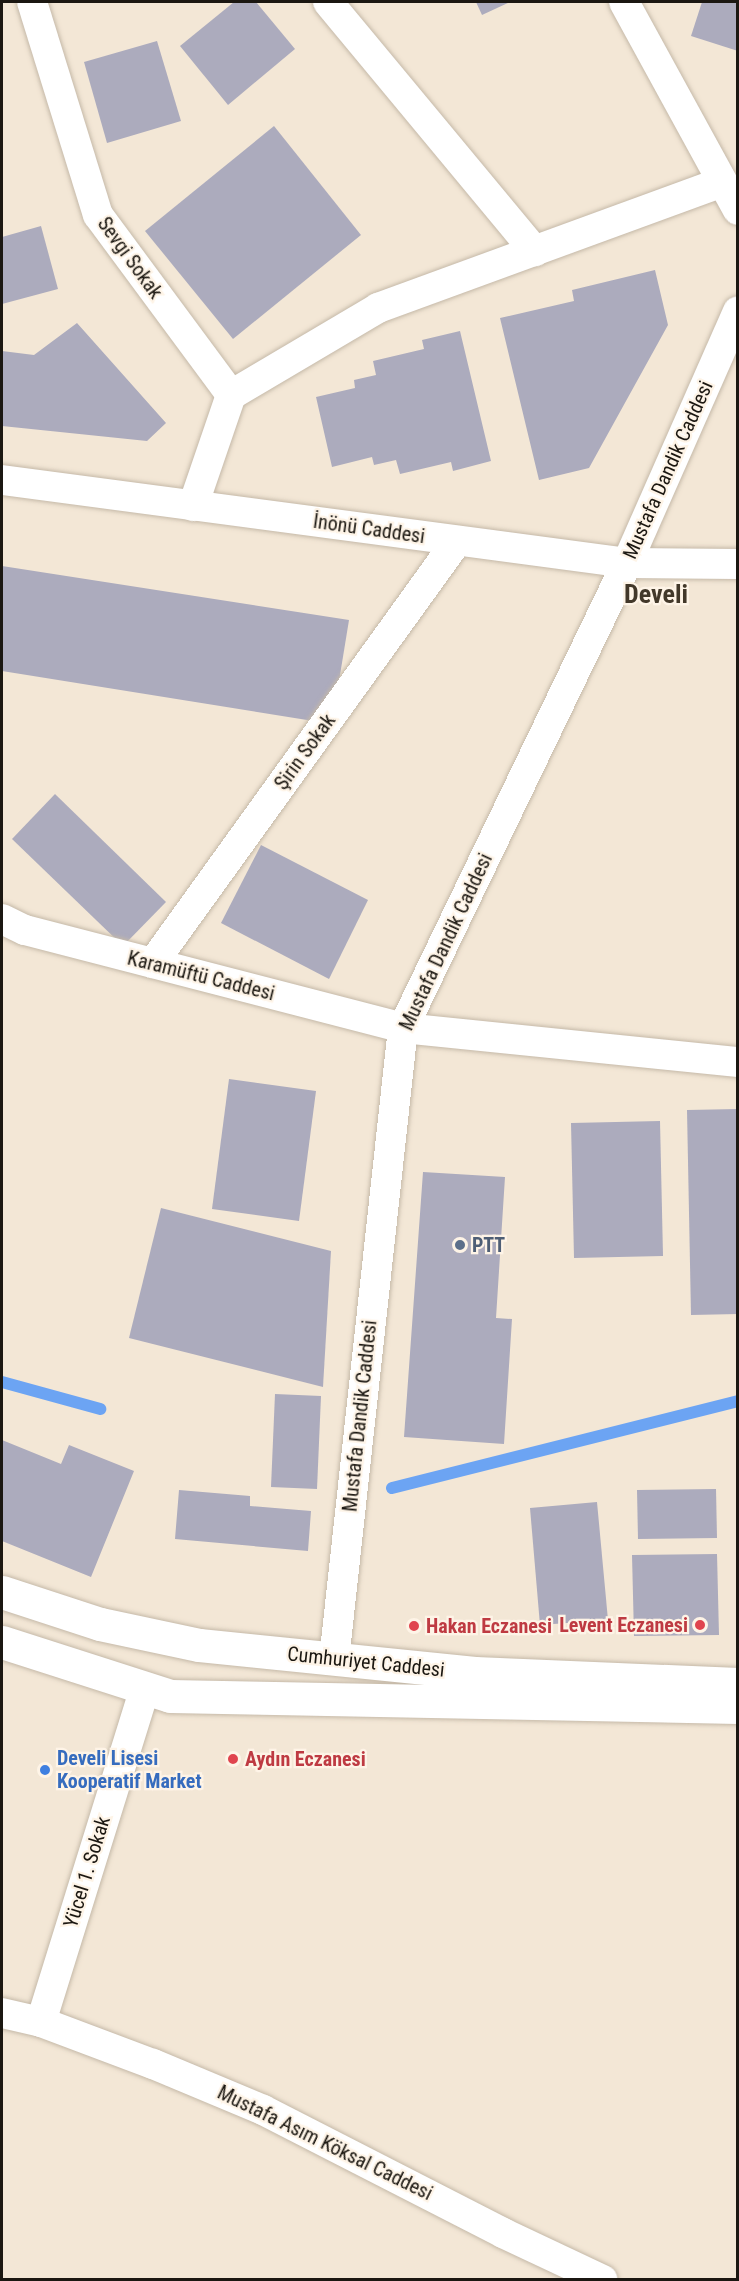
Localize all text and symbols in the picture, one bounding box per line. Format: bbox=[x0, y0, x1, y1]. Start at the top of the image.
street label: Sevgi Sokak bbox=[92, 212, 168, 304]
street label: Mustafa Dandik Caddesi bbox=[618, 377, 718, 563]
street label: İnönü Caddesi bbox=[312, 509, 426, 549]
district label: Develi bbox=[624, 579, 688, 611]
street label: Şirin Sokak bbox=[269, 709, 341, 795]
street label: Mustafa Dandik Caddesi bbox=[394, 850, 498, 1034]
street label: Karamüftü Caddesi bbox=[125, 946, 277, 1006]
place label: PTT bbox=[472, 1233, 505, 1257]
marker: PTT bbox=[453, 1238, 467, 1252]
street label: Mustafa Dandik Caddesi bbox=[338, 1319, 382, 1513]
place label: Levent Eczanesi bbox=[559, 1613, 688, 1637]
place label: Hakan Eczanesi bbox=[426, 1614, 552, 1638]
marker: Levent Eczanesi bbox=[693, 1618, 707, 1632]
marker: Hakan Eczanesi bbox=[407, 1619, 421, 1633]
street label: Cumhuriyet Caddesi bbox=[286, 1642, 446, 1682]
place label: Develi Lisesi Kooperatif Market bbox=[57, 1746, 202, 1793]
place label: Aydın Eczanesi bbox=[245, 1747, 366, 1771]
marker: Aydın Eczanesi bbox=[226, 1752, 240, 1766]
marker: Develi Lisesi Kooperatif Market bbox=[38, 1763, 52, 1777]
street label: Yücel 1. Sokak bbox=[59, 1813, 115, 1931]
street label: Mustafa Asım Köksal Caddesi bbox=[214, 2080, 436, 2206]

